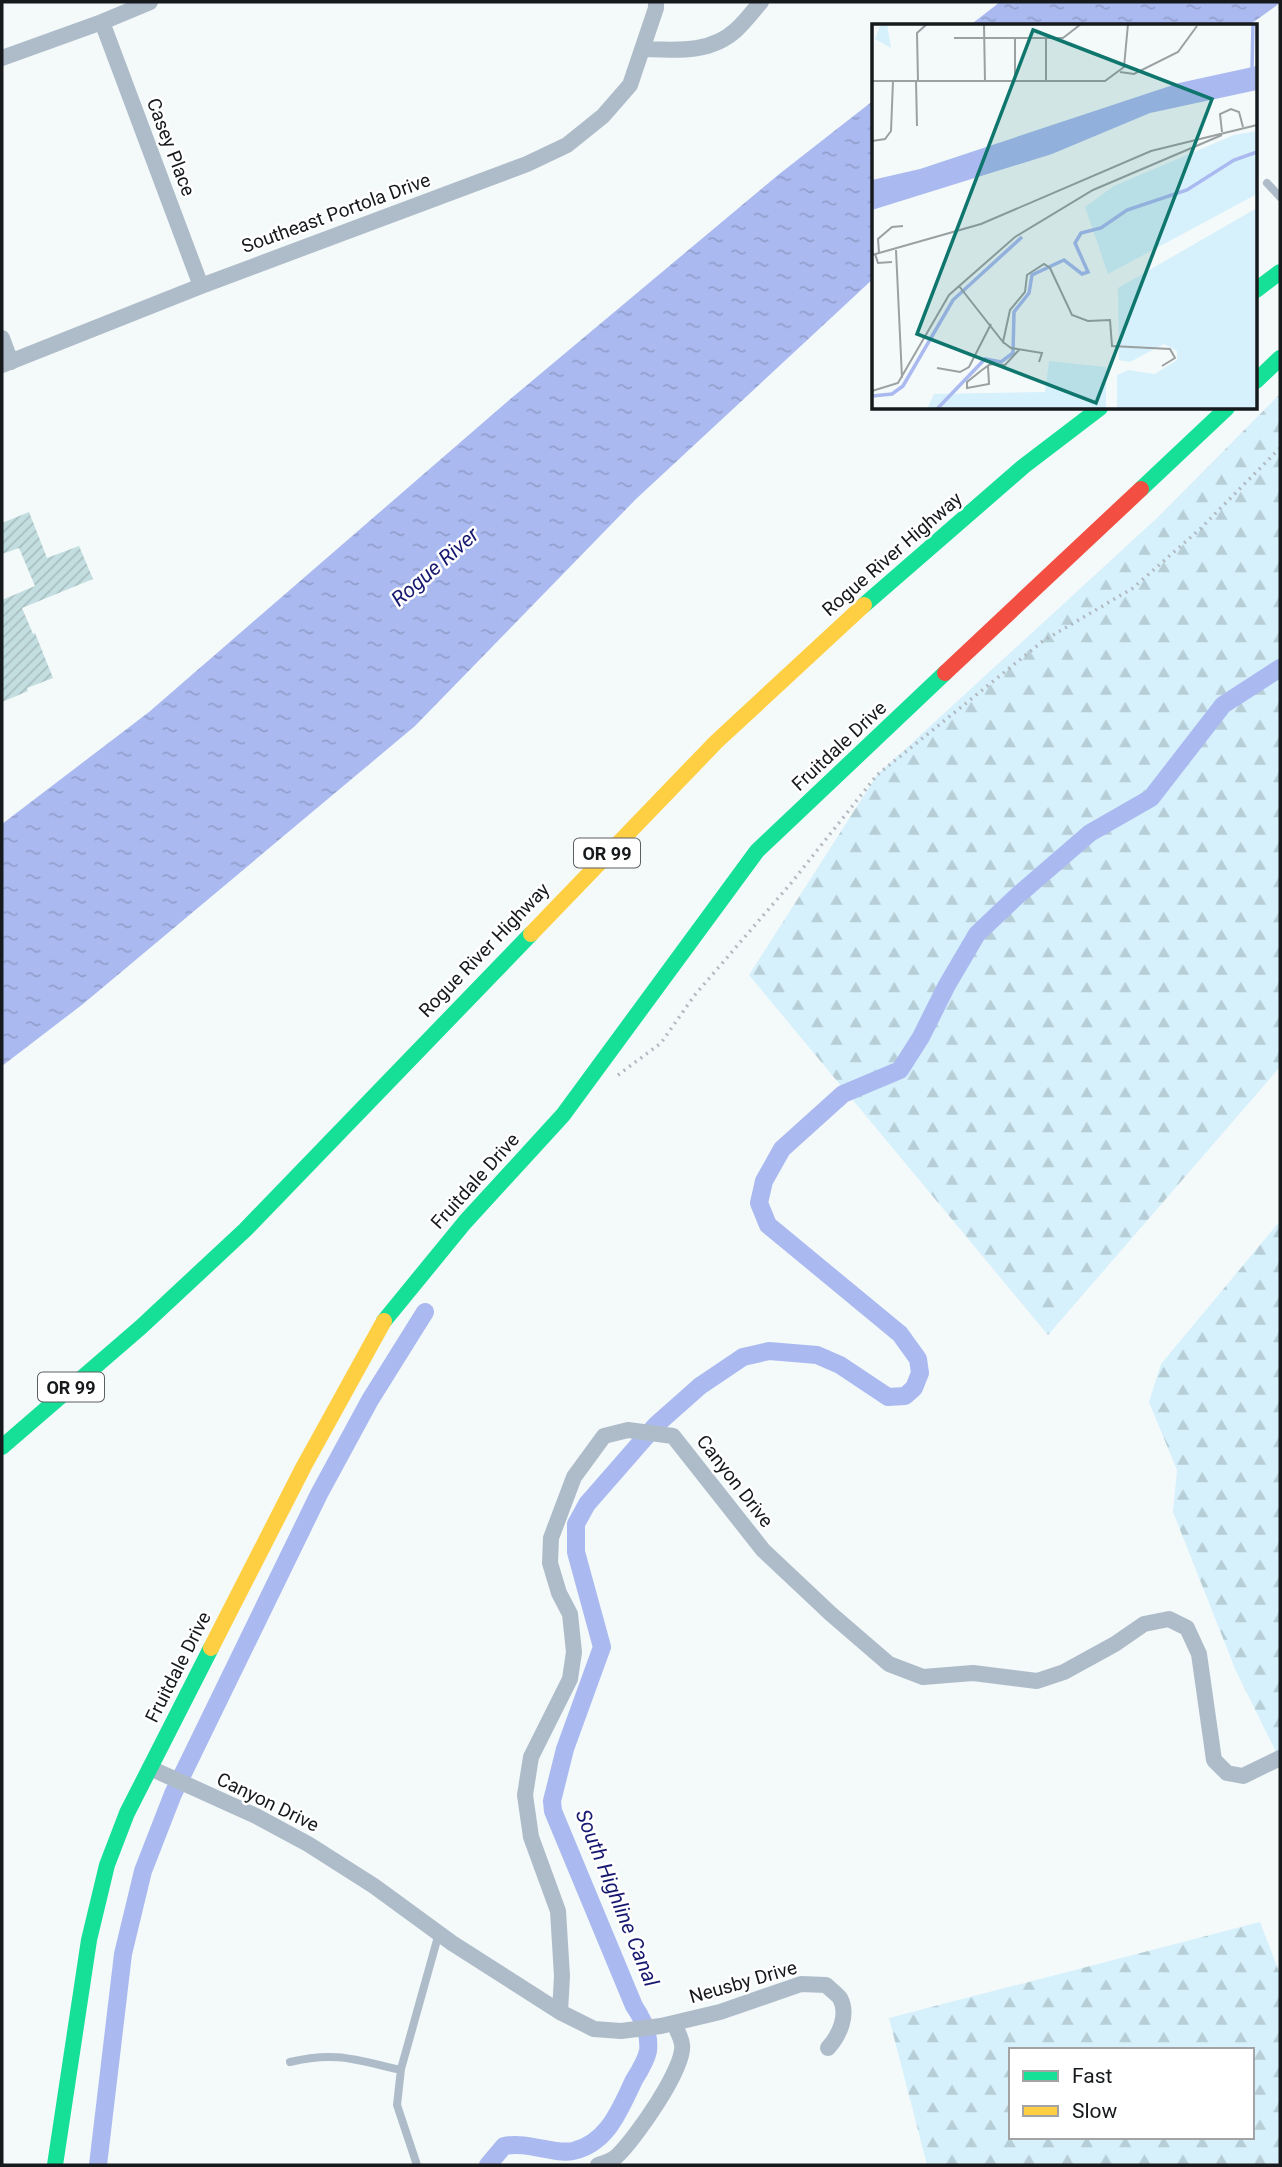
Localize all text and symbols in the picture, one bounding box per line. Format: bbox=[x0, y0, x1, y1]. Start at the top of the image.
inset map bbox=[872, 24, 1258, 410]
street label: Casey Place bbox=[142, 95, 200, 199]
street label: Southeast Portola Drive bbox=[238, 168, 434, 258]
street label: Rogue River Highway bbox=[817, 487, 967, 621]
water label: Rogue River bbox=[386, 522, 484, 611]
street label: Fruitdale Drive bbox=[787, 696, 891, 796]
road number: OR 99 bbox=[574, 838, 640, 868]
street label: Rogue River Highway bbox=[414, 878, 554, 1022]
street label: Fruitdale Drive bbox=[426, 1128, 524, 1234]
road number: OR 99 bbox=[38, 1372, 104, 1402]
street label: Canyon Drive bbox=[692, 1430, 778, 1532]
street label: Fruitdale Drive bbox=[140, 1608, 216, 1726]
street label: Canyon Drive bbox=[213, 1767, 323, 1837]
water label: South Highline Canal bbox=[570, 1806, 664, 1991]
street label: Neusby Drive bbox=[687, 1956, 799, 2008]
legend bbox=[1009, 2048, 1254, 2139]
text: Fast bbox=[1072, 2064, 1113, 2088]
text: Slow bbox=[1072, 2099, 1118, 2123]

